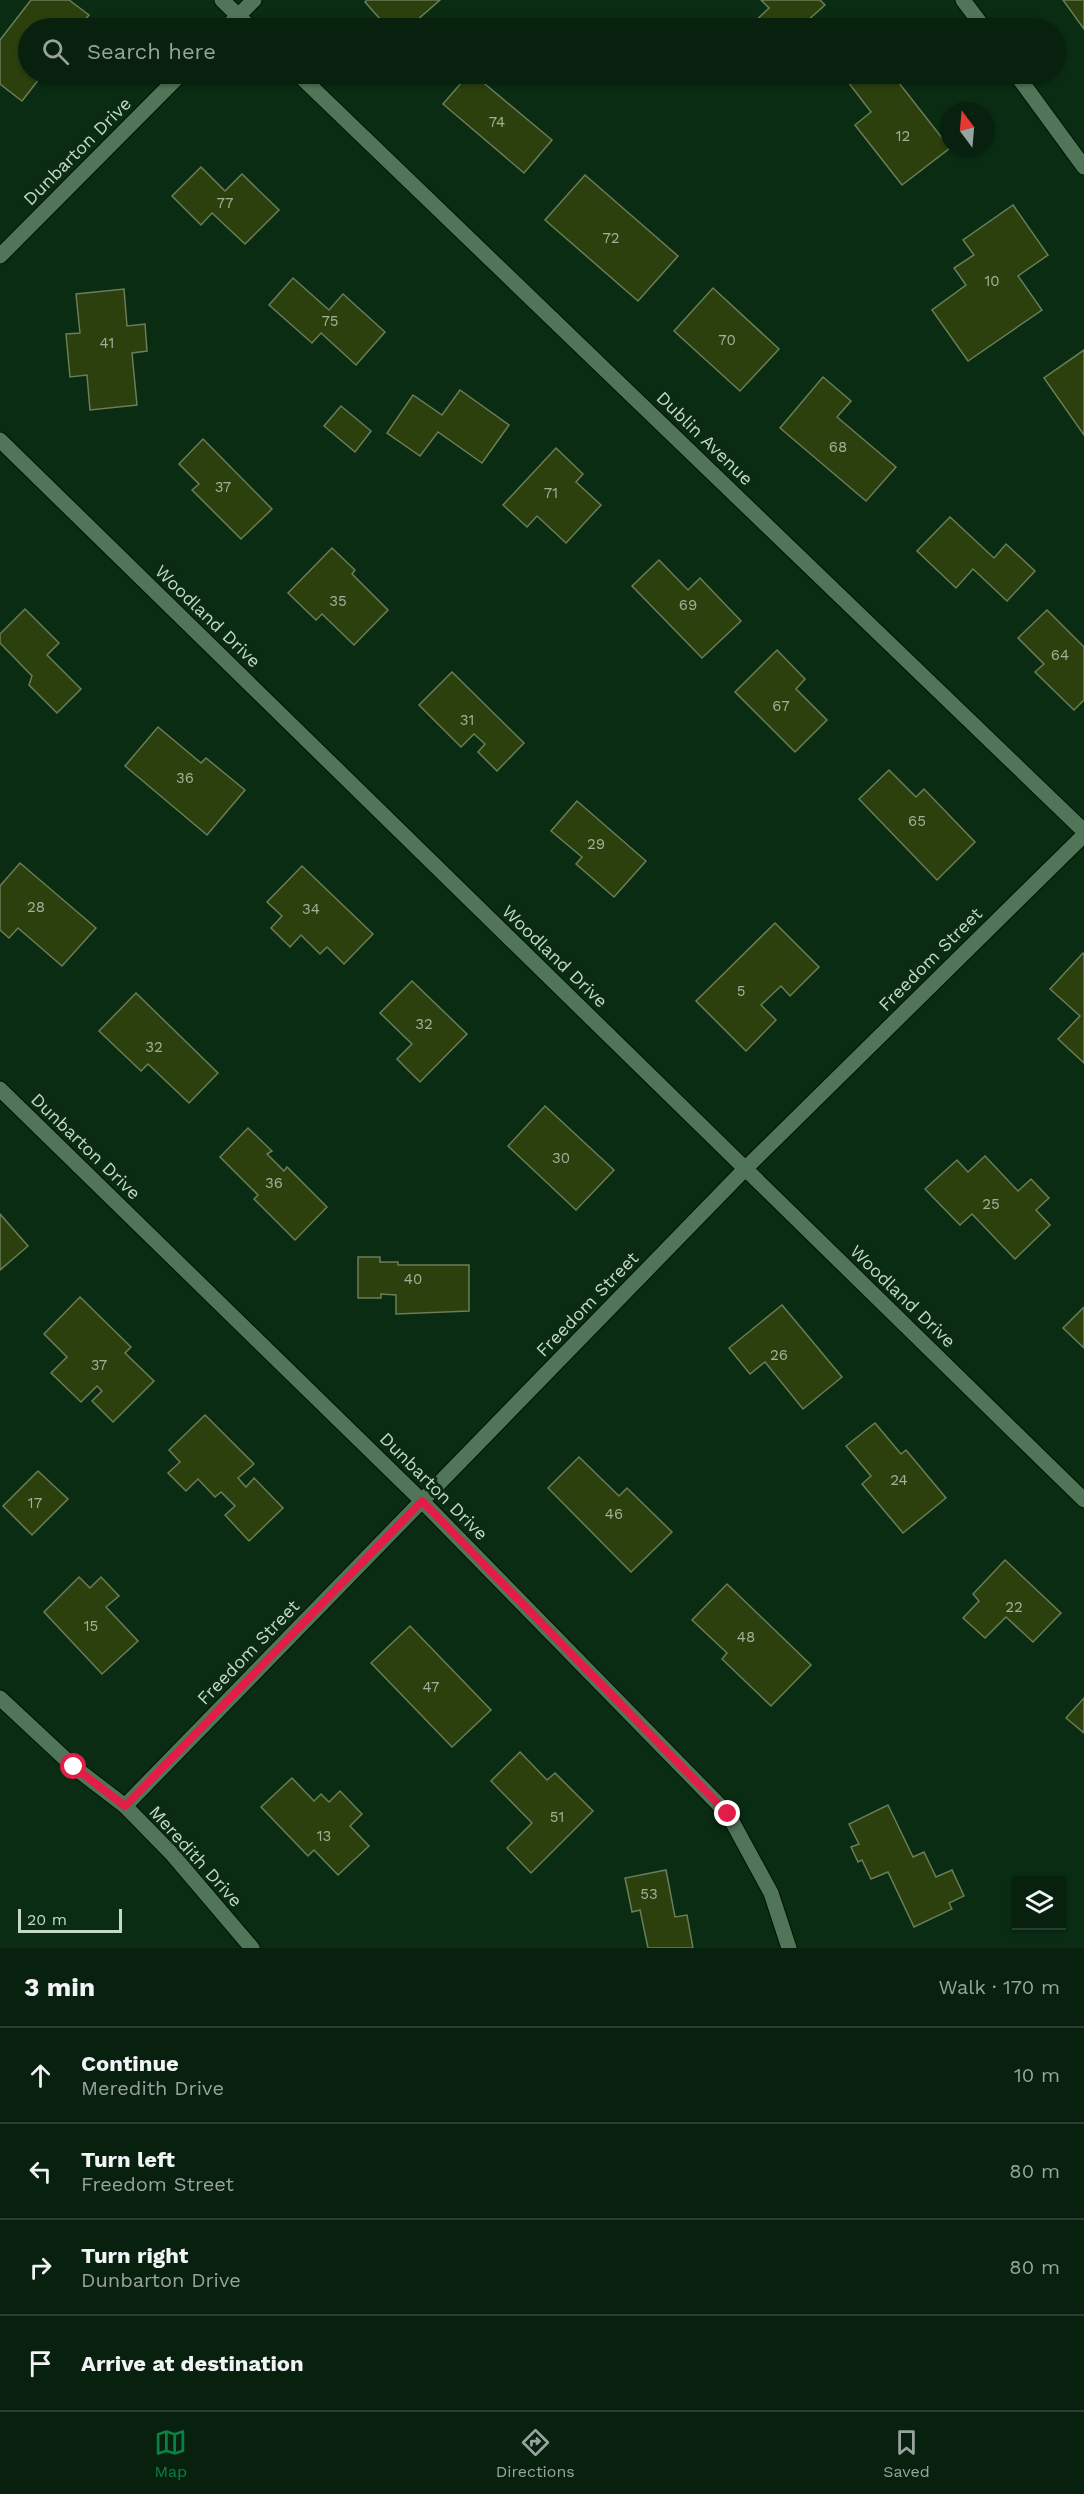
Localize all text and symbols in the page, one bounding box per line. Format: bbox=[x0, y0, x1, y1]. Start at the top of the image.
search box bbox=[18, 18, 1066, 84]
icon: search bbox=[39, 35, 72, 68]
text: Search here bbox=[87, 39, 216, 64]
street label: Dunbarton Drive bbox=[19, 93, 135, 209]
north arrow bbox=[940, 102, 994, 156]
house number: 74 bbox=[489, 113, 505, 131]
house number: 12 bbox=[896, 127, 910, 145]
house number: 77 bbox=[217, 194, 233, 212]
house number: 72 bbox=[602, 229, 620, 247]
house number: 10 bbox=[984, 272, 1000, 290]
house number: 75 bbox=[321, 312, 339, 330]
house number: 70 bbox=[718, 331, 736, 349]
house number: 41 bbox=[100, 334, 114, 352]
street label: Dublin Avenue bbox=[652, 387, 758, 489]
house number: 68 bbox=[829, 438, 847, 456]
house number: 37 bbox=[215, 478, 231, 496]
house number: 71 bbox=[544, 484, 558, 502]
street label: Woodland Drive bbox=[151, 560, 265, 672]
house number: 35 bbox=[329, 592, 347, 610]
house number: 69 bbox=[679, 596, 697, 614]
house number: 64 bbox=[1051, 646, 1069, 664]
house number: 67 bbox=[772, 697, 790, 715]
house number: 31 bbox=[460, 711, 474, 729]
house number: 36 bbox=[176, 769, 194, 787]
house number: 65 bbox=[908, 812, 926, 830]
house number: 29 bbox=[587, 835, 605, 853]
house number: 28 bbox=[27, 898, 45, 916]
house number: 34 bbox=[302, 900, 320, 918]
street label: Woodland Drive bbox=[498, 900, 612, 1012]
street label: Freedom Street bbox=[874, 903, 986, 1015]
house number: 5 bbox=[737, 982, 745, 1000]
house number: 32 bbox=[415, 1015, 433, 1033]
house number: 32 bbox=[145, 1038, 163, 1056]
street label: Dunbarton Drive bbox=[27, 1088, 145, 1204]
house number: 30 bbox=[552, 1149, 570, 1167]
house number: 36 bbox=[265, 1174, 283, 1192]
house number: 25 bbox=[982, 1195, 1000, 1213]
street label: Woodland Drive bbox=[846, 1240, 960, 1352]
street label: Freedom Street bbox=[532, 1247, 643, 1361]
house number: 40 bbox=[404, 1270, 422, 1288]
house number: 26 bbox=[770, 1346, 788, 1364]
house number: 37 bbox=[91, 1356, 107, 1374]
street label: Dunbarton Drive bbox=[376, 1428, 492, 1544]
house number: 24 bbox=[890, 1471, 908, 1489]
house number: 17 bbox=[28, 1494, 42, 1512]
house number: 46 bbox=[605, 1505, 623, 1523]
street label: Freedom Street bbox=[193, 1595, 304, 1709]
house number: 22 bbox=[1005, 1598, 1023, 1616]
house number: 15 bbox=[84, 1617, 98, 1635]
house number: 48 bbox=[737, 1628, 755, 1646]
house number: 47 bbox=[423, 1678, 439, 1696]
route start bbox=[60, 1753, 86, 1779]
route end bbox=[714, 1800, 740, 1826]
street label: Meredith Drive bbox=[145, 1801, 247, 1911]
house number: 51 bbox=[550, 1808, 564, 1826]
house number: 13 bbox=[317, 1827, 331, 1845]
map controls bbox=[1012, 1876, 1066, 1930]
button: layers bbox=[1012, 1876, 1066, 1930]
house number: 53 bbox=[640, 1885, 658, 1903]
scale bar bbox=[18, 1906, 122, 1934]
text: 20 m bbox=[27, 1910, 67, 1929]
text: 3 min bbox=[24, 1972, 95, 2002]
text: Walk · 170 m bbox=[939, 1975, 1060, 1999]
text: Continue bbox=[81, 2051, 179, 2076]
icon: ahead bbox=[24, 2059, 57, 2092]
text: 10 m bbox=[1014, 2063, 1060, 2087]
text: Meredith Drive bbox=[81, 2076, 224, 2100]
text: Turn left bbox=[81, 2147, 175, 2172]
icon: left bbox=[24, 2155, 57, 2188]
text: 80 m bbox=[1009, 2159, 1060, 2183]
text: Freedom Street bbox=[81, 2172, 234, 2196]
text: Turn right bbox=[81, 2243, 188, 2268]
icon: right bbox=[24, 2251, 57, 2284]
text: 80 m bbox=[1009, 2255, 1060, 2279]
text: Dunbarton Drive bbox=[81, 2268, 241, 2292]
icon: arrive bbox=[24, 2347, 57, 2380]
text: Arrive at destination bbox=[81, 2351, 304, 2376]
tab: Map bbox=[154, 2426, 187, 2481]
tab: Directions bbox=[496, 2426, 575, 2481]
tab: Saved bbox=[883, 2426, 930, 2481]

